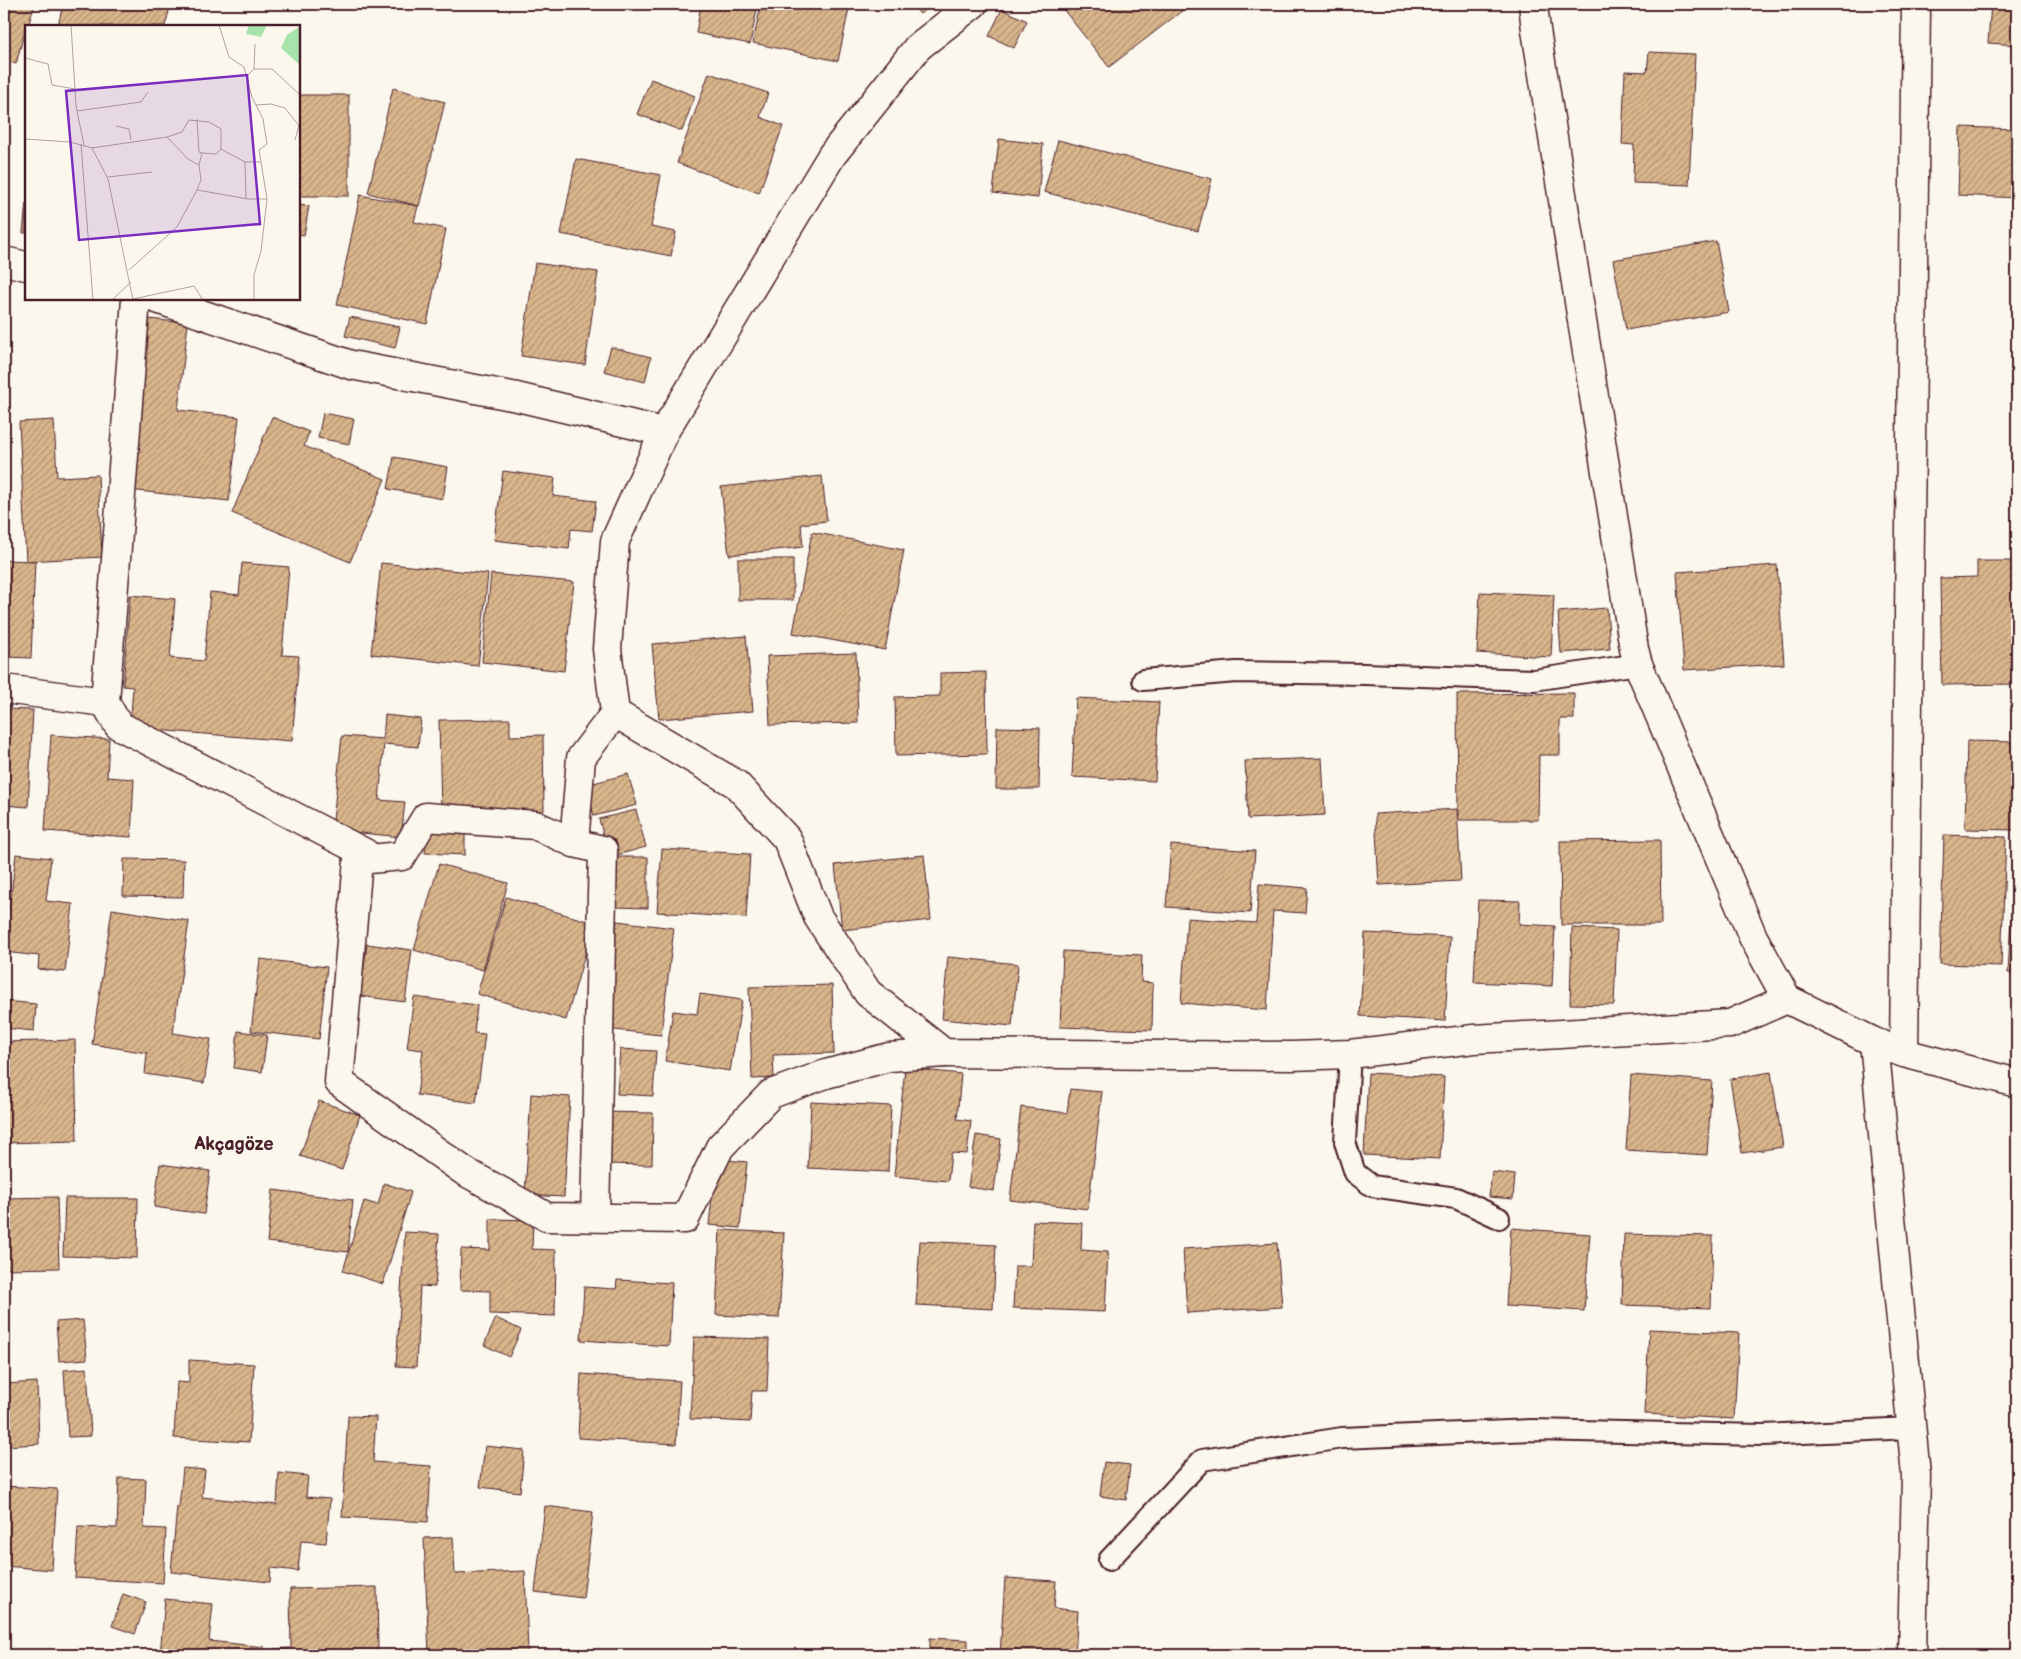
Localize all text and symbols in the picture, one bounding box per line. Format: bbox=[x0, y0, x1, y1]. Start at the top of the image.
inset map bbox=[25, 25, 300, 300]
district label: Akçagöze bbox=[193, 1134, 274, 1155]

